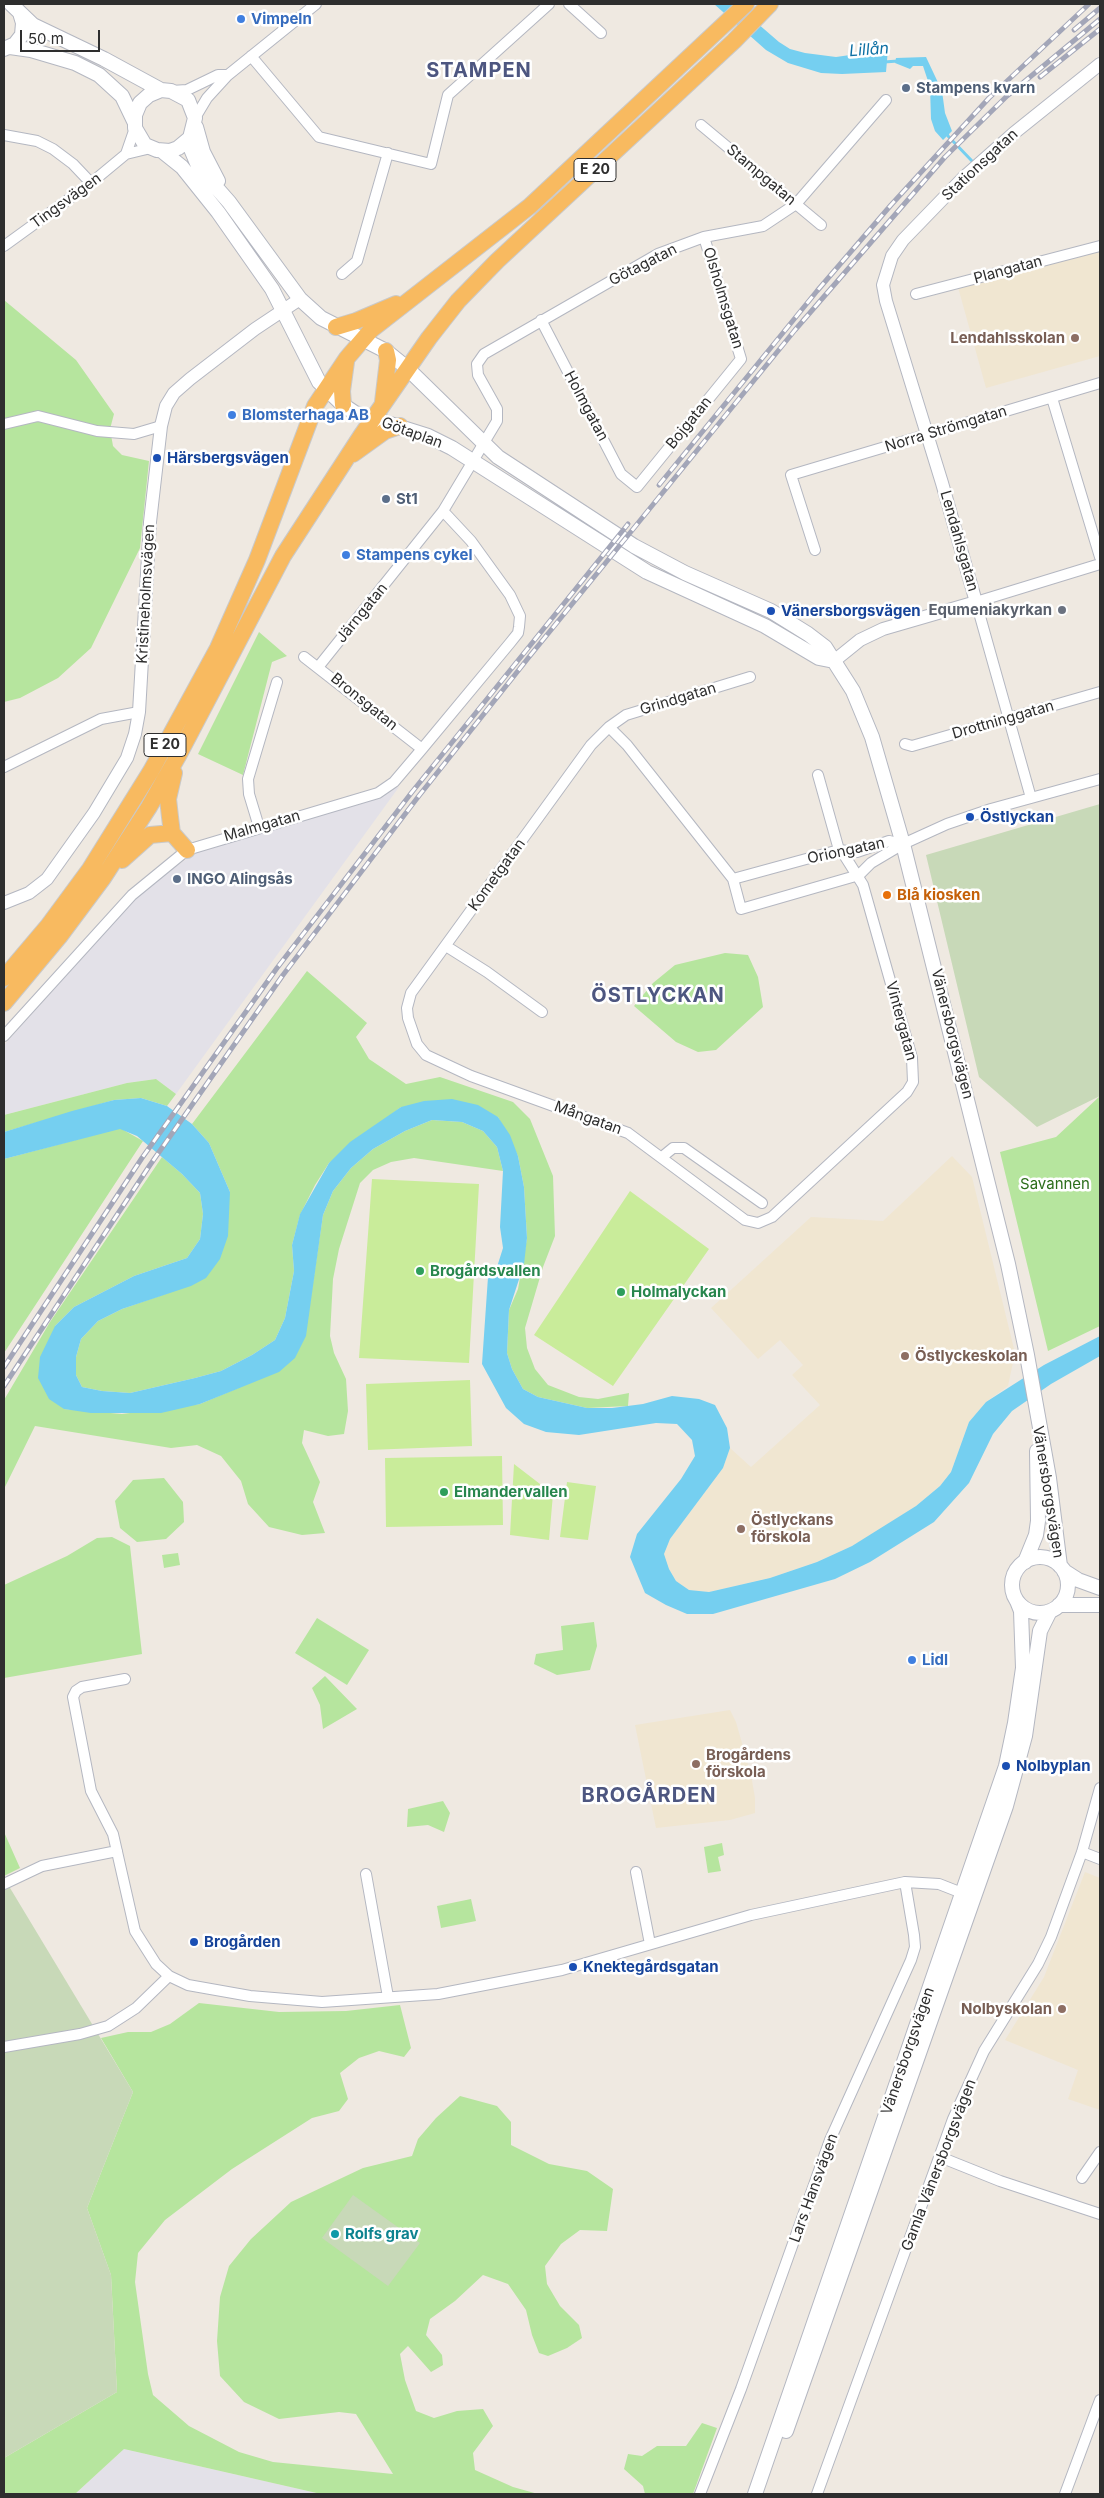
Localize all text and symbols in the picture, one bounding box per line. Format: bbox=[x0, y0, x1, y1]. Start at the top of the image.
place label: Vimpeln bbox=[251, 10, 312, 28]
marker: Vimpeln bbox=[235, 13, 247, 25]
scale bar bbox=[22, 20, 102, 52]
text: 50 m bbox=[28, 29, 64, 48]
water label: Lillån bbox=[848, 39, 890, 61]
district label: STAMPEN bbox=[425, 59, 533, 83]
place label: Stampens kvarn bbox=[916, 79, 1035, 97]
marker: Stampens kvarn bbox=[900, 82, 912, 94]
street label: Stationsgatan bbox=[938, 125, 1022, 205]
street label: Stampgatan bbox=[723, 141, 799, 209]
road number: E 20 bbox=[574, 158, 616, 182]
street label: Tingsvägen bbox=[27, 169, 105, 233]
street label: Götagatan bbox=[606, 240, 680, 290]
street label: Olsholmsgatan bbox=[699, 245, 747, 351]
street label: Plangatan bbox=[972, 252, 1044, 288]
place label: Lendahlsskolan bbox=[950, 329, 1065, 347]
marker: Lendahlsskolan bbox=[1069, 332, 1081, 344]
street label: Holmgatan bbox=[560, 368, 612, 444]
street label: Bojgatan bbox=[662, 393, 716, 453]
street label: Norra Strömgatan bbox=[883, 402, 1009, 456]
place label: Blomsterhaga AB bbox=[242, 406, 369, 424]
marker: Blomsterhaga AB bbox=[226, 409, 238, 421]
street label: Götaplan bbox=[379, 414, 445, 452]
place label: Härsbergsvägen bbox=[167, 449, 289, 467]
marker: Härsbergsvägen bbox=[151, 452, 163, 464]
street label: Lendahlsgatan bbox=[936, 489, 982, 593]
place label: St1 bbox=[396, 490, 418, 508]
marker: St1 bbox=[380, 493, 392, 505]
street label: Kristineholmsvägen bbox=[133, 524, 159, 664]
place label: Stampens cykel bbox=[356, 546, 472, 564]
marker: Stampens cykel bbox=[340, 549, 352, 561]
street label: Järngatan bbox=[332, 580, 392, 646]
place label: Equmeniakyrkan bbox=[928, 601, 1052, 619]
place label: Vänersborgsvägen bbox=[781, 602, 921, 620]
marker: Equmeniakyrkan bbox=[1056, 604, 1068, 616]
marker: Vänersborgsvägen bbox=[765, 605, 777, 617]
street label: Bronsgatan bbox=[327, 670, 401, 734]
street label: Grindgatan bbox=[638, 679, 718, 719]
street label: Drottninggatan bbox=[950, 697, 1056, 743]
road number: E 20 bbox=[144, 734, 186, 756]
street label: Malmgatan bbox=[222, 807, 302, 845]
place label: Östlyckan bbox=[980, 808, 1054, 826]
marker: Östlyckan bbox=[964, 811, 976, 823]
street label: Oriongatan bbox=[806, 834, 886, 868]
street label: Kometgatan bbox=[465, 835, 529, 915]
place label: INGO Alingsås bbox=[187, 870, 293, 888]
marker: INGO Alingsås bbox=[171, 873, 183, 885]
place label: Blå kiosken bbox=[897, 886, 980, 904]
marker: Blå kiosken bbox=[881, 889, 893, 901]
street label: Vänersborgsvägen bbox=[927, 967, 977, 1101]
street label: Vintergatan bbox=[882, 979, 920, 1063]
district label: ÖSTLYCKAN bbox=[590, 984, 726, 1008]
street label: Mångatan bbox=[552, 1097, 624, 1139]
park label: Savannen bbox=[1020, 1175, 1090, 1193]
place label: Brogårdsvallen bbox=[430, 1262, 541, 1280]
marker: Brogårdsvallen bbox=[414, 1265, 426, 1277]
place label: Holmalyckan bbox=[631, 1283, 726, 1301]
marker: Holmalyckan bbox=[615, 1286, 627, 1298]
place label: Östlyckeskolan bbox=[915, 1347, 1028, 1365]
marker: Östlyckeskolan bbox=[899, 1350, 911, 1362]
street label: Vänersborgsvägen bbox=[1029, 1425, 1067, 1559]
place label: Elmandervallen bbox=[454, 1483, 568, 1501]
marker: Elmandervallen bbox=[438, 1486, 450, 1498]
place label: Östlyckans förskola bbox=[751, 1511, 833, 1546]
marker: Östlyckans förskola bbox=[735, 1523, 747, 1535]
place label: Lidl bbox=[922, 1651, 948, 1669]
marker: Lidl bbox=[906, 1654, 918, 1666]
place label: Brogårdens förskola bbox=[706, 1746, 791, 1781]
place label: Nolbyplan bbox=[1016, 1757, 1090, 1775]
marker: Brogårdens förskola bbox=[690, 1758, 702, 1770]
marker: Nolbyplan bbox=[1000, 1760, 1012, 1772]
district label: BROGÅRDEN bbox=[580, 1784, 718, 1808]
place label: Brogården bbox=[204, 1933, 281, 1951]
marker: Brogården bbox=[188, 1936, 200, 1948]
place label: Knektegårdsgatan bbox=[583, 1958, 719, 1976]
marker: Knektegårdsgatan bbox=[567, 1961, 579, 1973]
street label: Vänersborgsvägen bbox=[878, 1985, 938, 2117]
place label: Nolbyskolan bbox=[961, 2000, 1052, 2018]
marker: Nolbyskolan bbox=[1056, 2003, 1068, 2015]
street label: Gamla Vänersborgsvägen bbox=[898, 2077, 980, 2253]
street label: Lars Hansvägen bbox=[786, 2131, 842, 2245]
place label: Rolfs grav bbox=[345, 2225, 418, 2243]
marker: Rolfs grav bbox=[329, 2228, 341, 2240]

